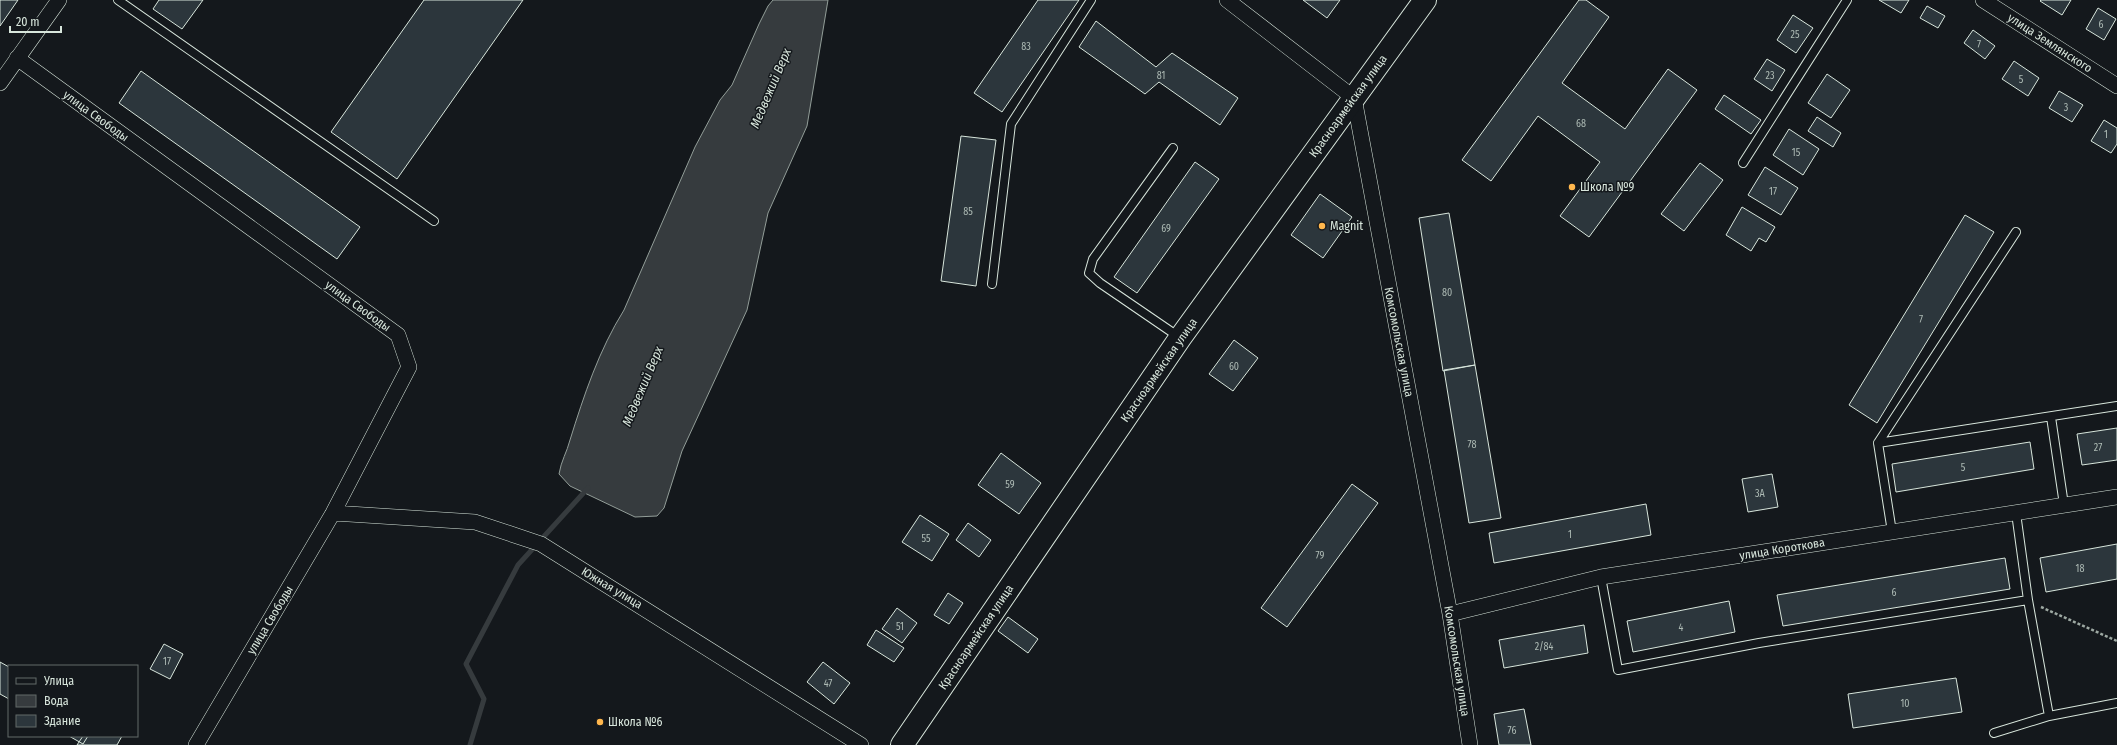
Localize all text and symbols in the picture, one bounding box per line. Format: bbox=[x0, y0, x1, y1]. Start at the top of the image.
scale bar bbox=[10, 8, 61, 34]
street label: улица Землянского bbox=[2005, 10, 2095, 76]
text: 20 m bbox=[16, 15, 40, 29]
house number: 6 bbox=[2099, 19, 2104, 31]
house number: 25 bbox=[1791, 29, 1800, 41]
house number: 7 bbox=[1977, 39, 1981, 51]
house number: 83 bbox=[1021, 41, 1031, 53]
water label: Медвежий Верх bbox=[747, 46, 794, 130]
street label: Красноармейская улица bbox=[1306, 52, 1390, 160]
house number: 81 bbox=[1157, 70, 1165, 82]
house number: 23 bbox=[1766, 70, 1775, 82]
house number: 5 bbox=[2019, 74, 2024, 86]
street label: улица Свободы bbox=[61, 88, 131, 144]
house number: 3 bbox=[2064, 102, 2069, 114]
house number: 68 bbox=[1576, 118, 1586, 130]
house number: 1 bbox=[2104, 129, 2108, 141]
house number: 15 bbox=[1792, 147, 1801, 159]
place label: Школа №9 bbox=[1580, 180, 1635, 194]
marker: Школа №9 bbox=[1567, 182, 1577, 192]
house number: 17 bbox=[1769, 186, 1777, 198]
house number: 85 bbox=[963, 206, 973, 218]
place label: Magnit bbox=[1330, 219, 1363, 233]
marker: Magnit bbox=[1317, 221, 1327, 231]
house number: 69 bbox=[1161, 223, 1171, 235]
street label: улица Свободы bbox=[323, 278, 393, 334]
street label: Комсомольская улица bbox=[1381, 286, 1417, 398]
house number: 80 bbox=[1442, 287, 1452, 299]
house number: 7 bbox=[1919, 314, 1923, 326]
street label: Красноармейская улица bbox=[1118, 315, 1200, 425]
water label: Медвежий Верх bbox=[619, 344, 666, 428]
house number: 60 bbox=[1229, 361, 1239, 373]
house number: 78 bbox=[1468, 439, 1476, 451]
house number: 27 bbox=[2094, 442, 2102, 454]
house number: 5 bbox=[1961, 462, 1966, 474]
house number: 59 bbox=[1005, 479, 1015, 491]
house number: 3А bbox=[1755, 488, 1766, 500]
house number: 1 bbox=[1568, 529, 1572, 541]
house number: 55 bbox=[921, 533, 931, 545]
street label: улица Короткова bbox=[1738, 535, 1826, 563]
house number: 79 bbox=[1316, 550, 1325, 562]
house number: 18 bbox=[2076, 563, 2084, 575]
street label: Южная улица bbox=[579, 564, 645, 612]
street label: Красноармейская улица bbox=[936, 582, 1016, 692]
street label: улица Свободы bbox=[244, 583, 296, 657]
house number: 6 bbox=[1892, 587, 1897, 599]
street label: Комсомольская улица bbox=[1441, 605, 1473, 717]
house number: 51 bbox=[896, 621, 904, 633]
house number: 4 bbox=[1679, 622, 1684, 634]
house number: 2/84 bbox=[1535, 641, 1553, 653]
house number: 17 bbox=[163, 656, 171, 668]
legend bbox=[8, 665, 138, 737]
text: Улица bbox=[43, 674, 74, 688]
house number: 47 bbox=[824, 678, 832, 690]
text: Вода bbox=[44, 694, 69, 708]
house number: 10 bbox=[1900, 698, 1910, 710]
text: Здание bbox=[44, 714, 80, 728]
place label: Школа №6 bbox=[608, 715, 663, 729]
marker: Школа №6 bbox=[595, 717, 605, 727]
house number: 76 bbox=[1508, 725, 1516, 737]

